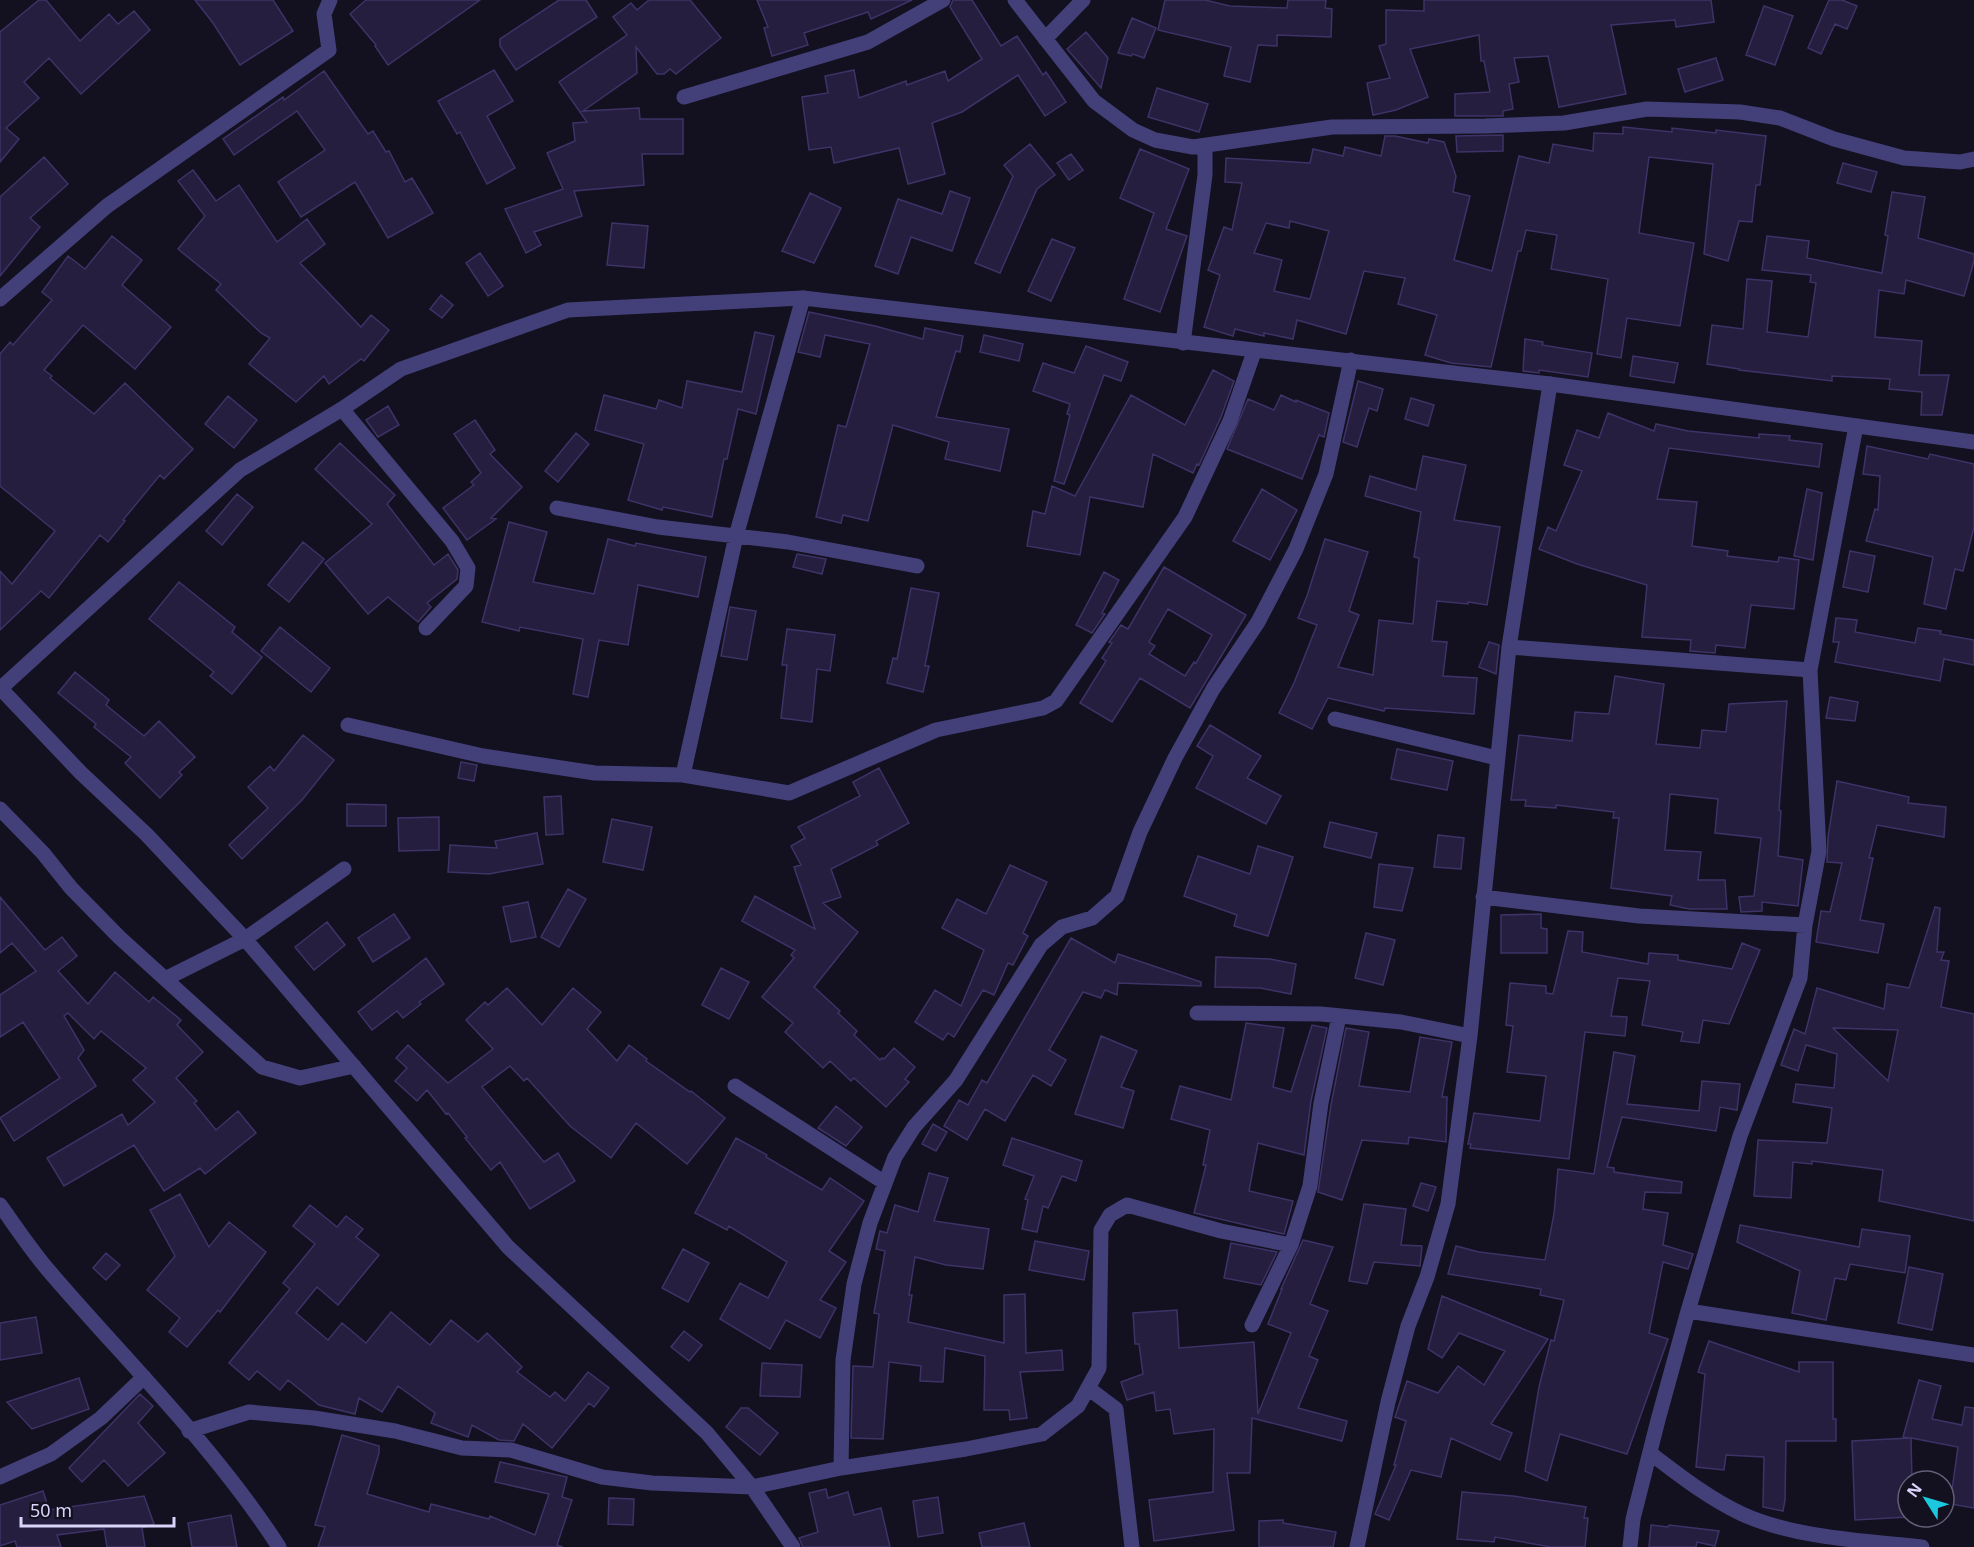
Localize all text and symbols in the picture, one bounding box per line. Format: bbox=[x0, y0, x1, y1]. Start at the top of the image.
north arrow bbox=[1896, 1469, 1956, 1529]
text: N bbox=[1901, 1478, 1927, 1502]
scale bar bbox=[21, 1490, 174, 1528]
text: 50 m bbox=[30, 1498, 72, 1522]

